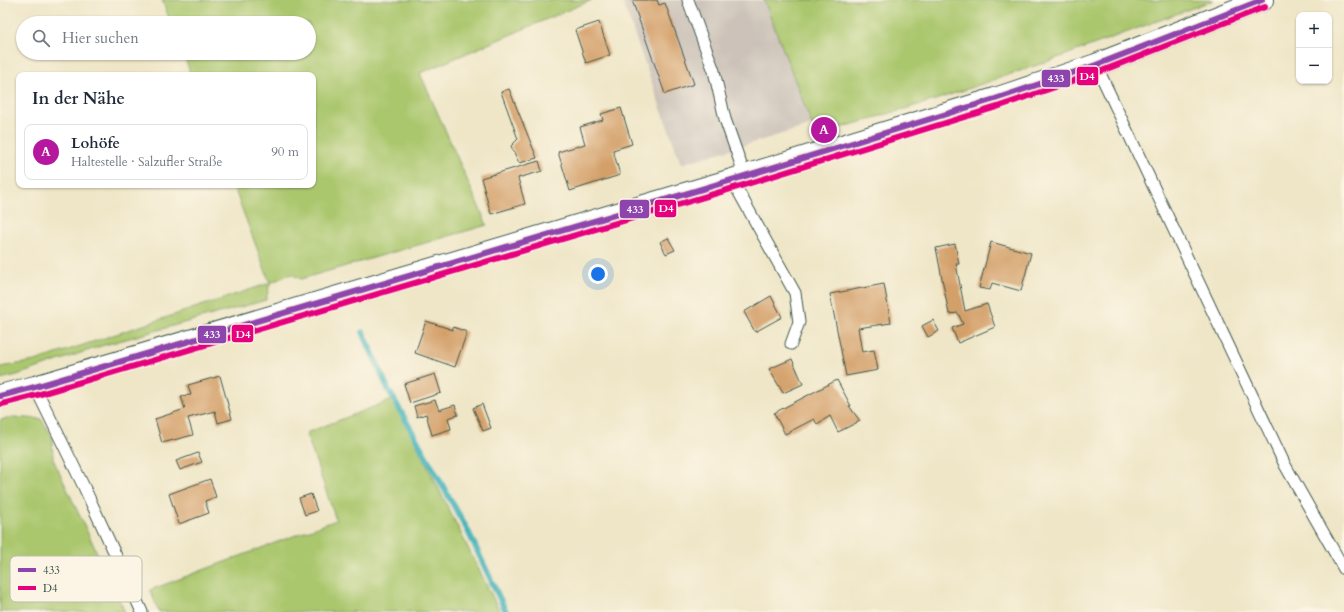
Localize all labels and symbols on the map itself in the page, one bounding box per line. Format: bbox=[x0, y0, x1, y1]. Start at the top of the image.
line badge: D4 bbox=[1076, 66, 1099, 86]
line badge: 433 bbox=[1041, 69, 1071, 88]
text: D4 bbox=[1079, 69, 1095, 84]
text: 433 bbox=[1048, 71, 1065, 86]
pin: A bbox=[811, 115, 837, 145]
line badge: 433 bbox=[619, 199, 650, 219]
line badge: D4 bbox=[654, 199, 677, 218]
text: D4 bbox=[658, 201, 674, 216]
text: 433 bbox=[627, 202, 644, 217]
your location bbox=[588, 264, 608, 284]
line badge: D4 bbox=[231, 324, 254, 343]
line badge: 433 bbox=[197, 325, 227, 344]
text: 433 bbox=[204, 327, 221, 342]
text: D4 bbox=[235, 327, 251, 342]
legend bbox=[10, 556, 142, 602]
text: 433 bbox=[43, 563, 60, 578]
text: D4 bbox=[43, 581, 58, 596]

